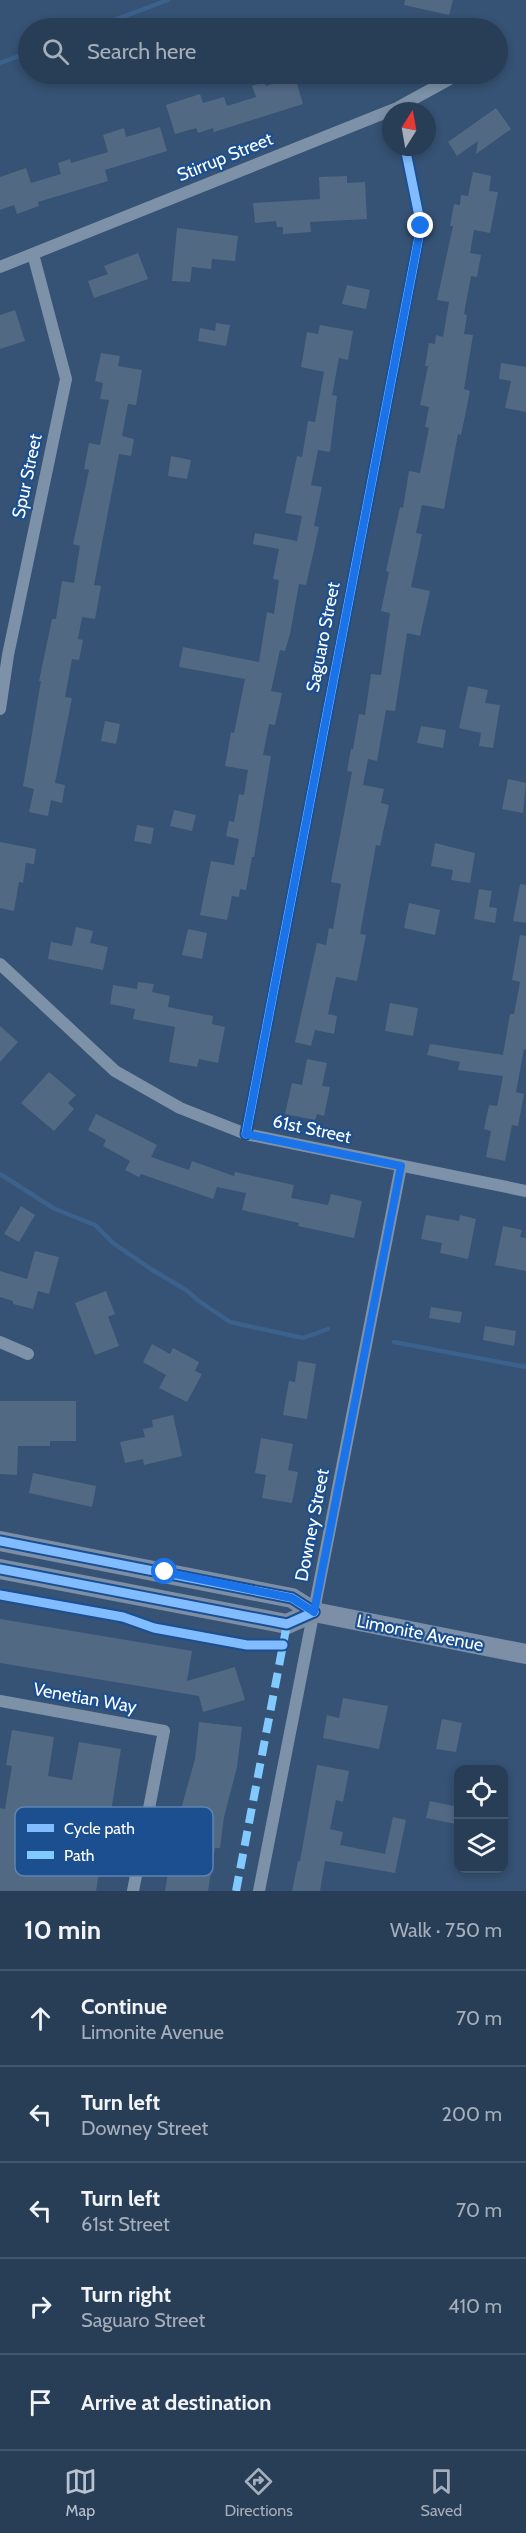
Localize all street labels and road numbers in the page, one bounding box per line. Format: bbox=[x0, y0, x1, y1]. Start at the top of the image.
street label: Stirrup Street bbox=[174, 128, 276, 186]
street label: Spur Street bbox=[7, 432, 47, 520]
street label: Saguaro Street bbox=[302, 580, 344, 694]
street label: 61st Street bbox=[271, 1110, 353, 1148]
street label: Downey Street bbox=[290, 1467, 334, 1583]
street label: Limonite Avenue bbox=[355, 1610, 485, 1656]
street label: Venetian Way bbox=[32, 1678, 138, 1718]

